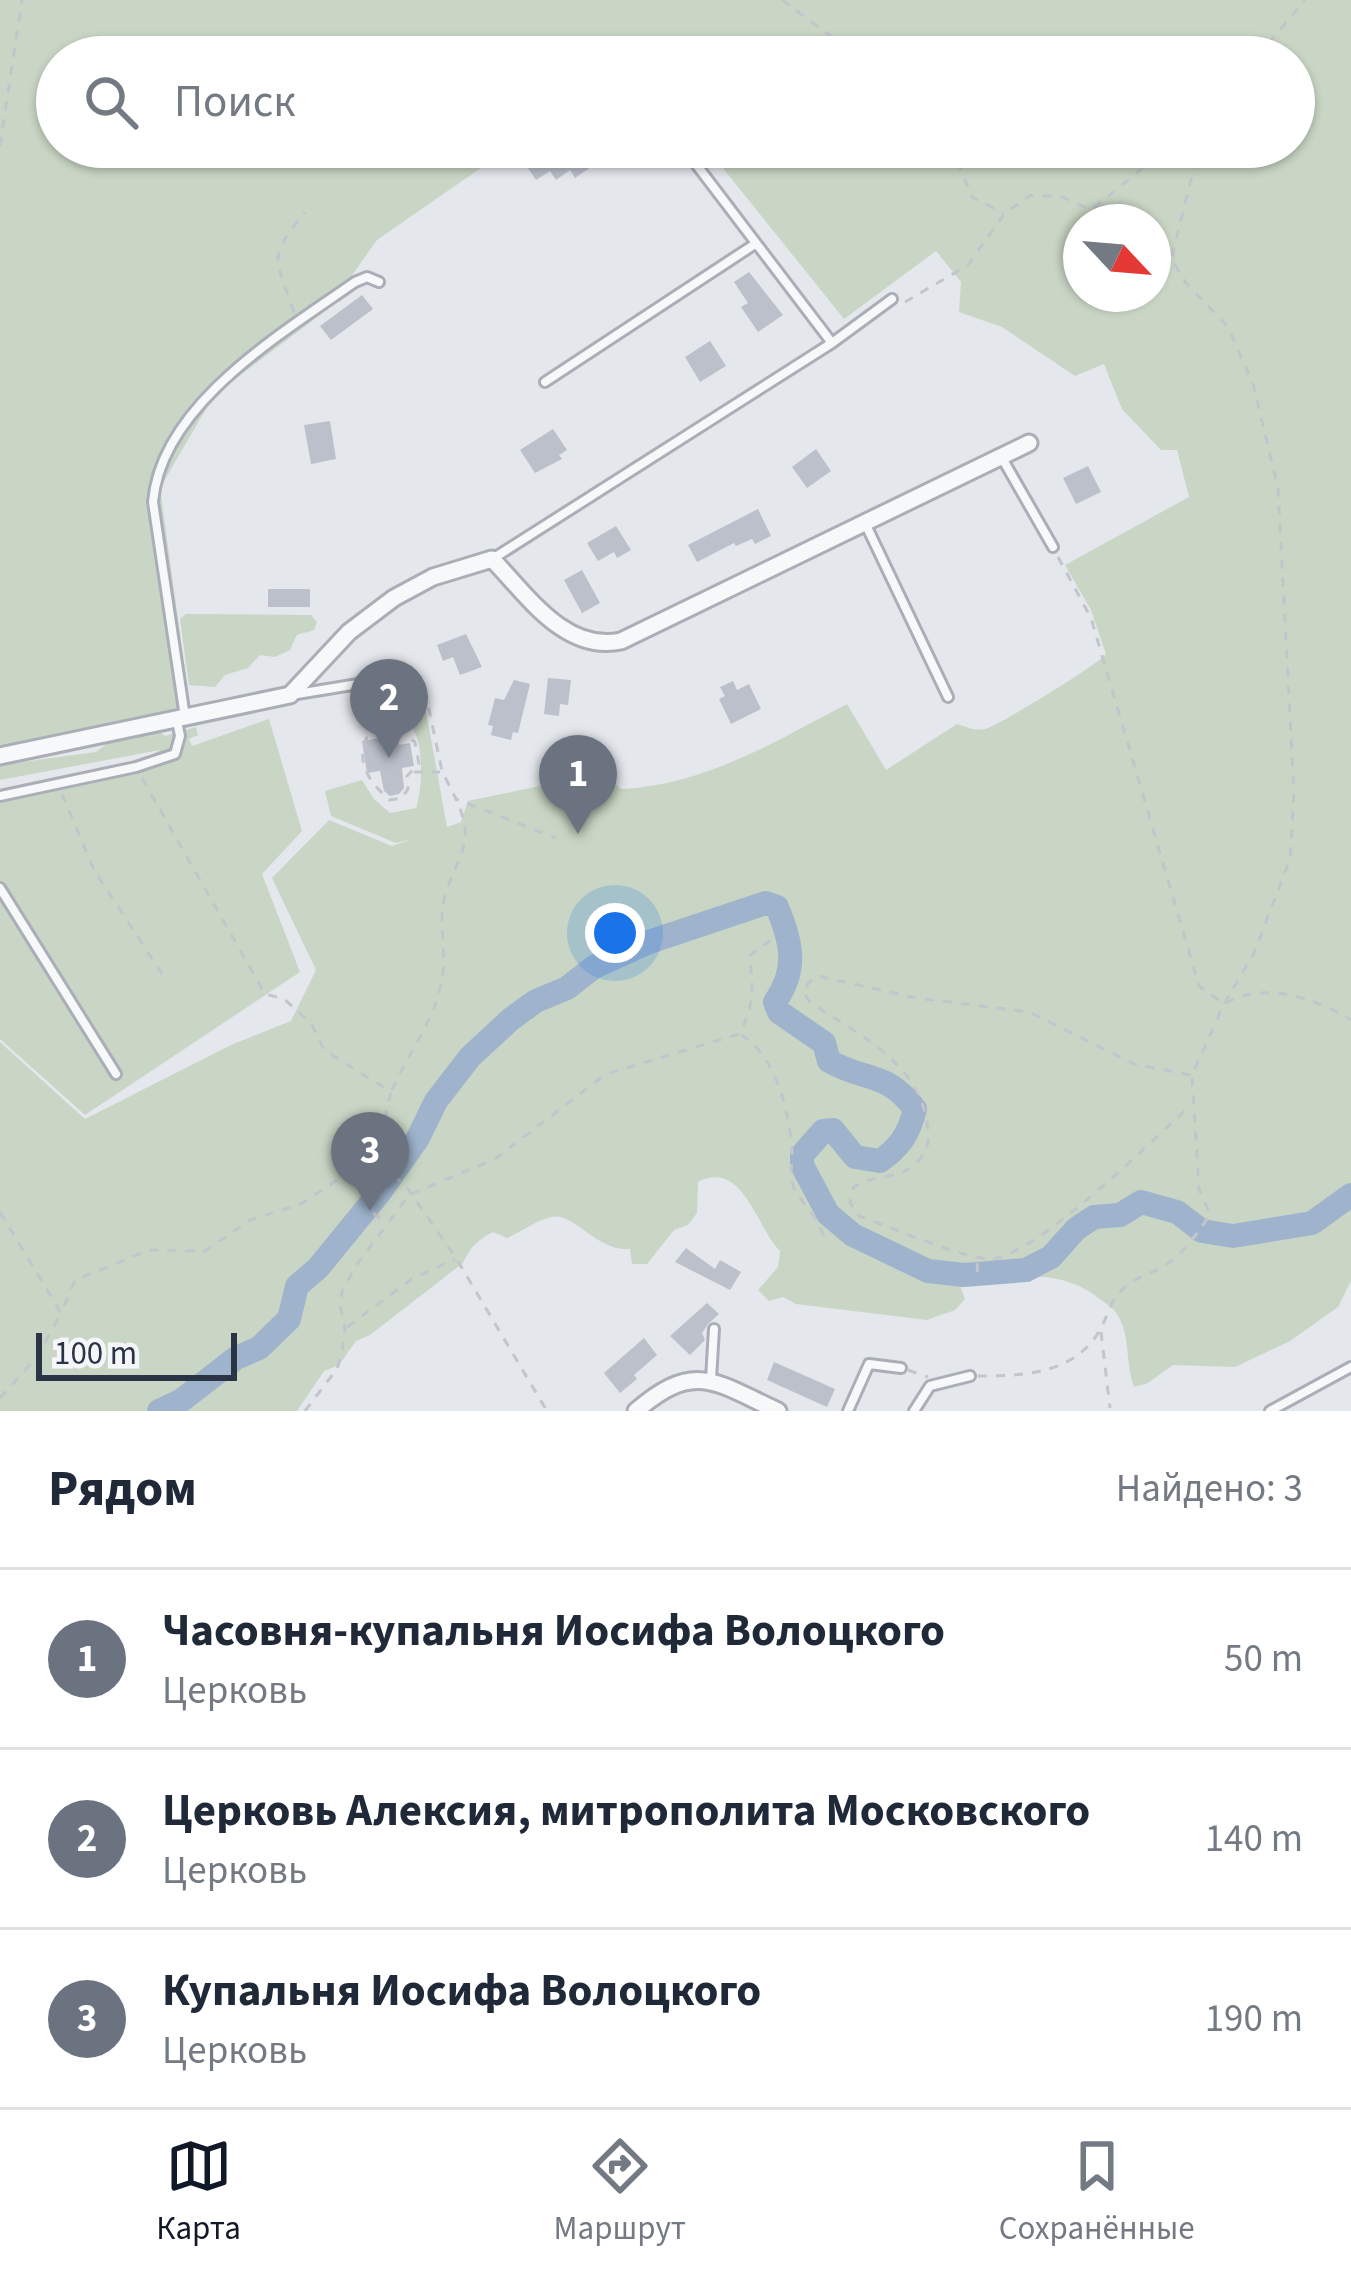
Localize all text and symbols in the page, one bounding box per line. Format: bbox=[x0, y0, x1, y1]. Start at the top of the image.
search box bbox=[36, 36, 1315, 168]
icon: search bbox=[78, 69, 144, 135]
text: Поиск bbox=[174, 70, 296, 134]
north arrow bbox=[1063, 204, 1171, 312]
pin: 2 bbox=[350, 659, 428, 758]
pin: 1 bbox=[539, 735, 617, 834]
your location bbox=[585, 903, 645, 963]
pin: 3 bbox=[331, 1112, 409, 1211]
scale bar bbox=[36, 1327, 237, 1380]
text: 100 m bbox=[54, 1330, 137, 1377]
text: Рядом bbox=[48, 1453, 197, 1525]
text: Найдено: 3 bbox=[1116, 1461, 1303, 1517]
text: Часовня-купальня Иосифа Волоцкого bbox=[162, 1599, 945, 1663]
text: 1 bbox=[77, 1631, 97, 1687]
text: 50 m bbox=[1224, 1631, 1303, 1687]
text: Церковь bbox=[162, 1663, 307, 1719]
text: Церковь Алексия, митрополита Московского bbox=[162, 1779, 1090, 1843]
text: 2 bbox=[77, 1811, 97, 1867]
text: 140 m bbox=[1205, 1811, 1303, 1867]
text: Церковь bbox=[162, 1843, 307, 1899]
text: Купальня Иосифа Волоцкого bbox=[162, 1959, 761, 2023]
text: 3 bbox=[77, 1991, 97, 2047]
text: 190 m bbox=[1205, 1991, 1303, 2047]
text: Церковь bbox=[162, 2023, 307, 2079]
tab: Карта bbox=[156, 2133, 241, 2252]
tab: Маршрут bbox=[554, 2133, 686, 2252]
tab: Сохранённые bbox=[999, 2133, 1195, 2252]

